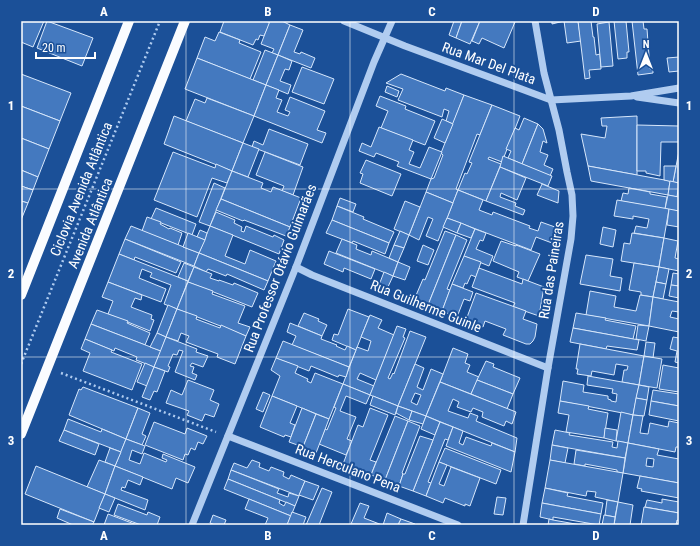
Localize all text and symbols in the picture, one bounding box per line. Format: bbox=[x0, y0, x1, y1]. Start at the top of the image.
text: A bbox=[100, 4, 108, 19]
text: B bbox=[264, 4, 272, 19]
text: C bbox=[428, 4, 436, 19]
text: D bbox=[592, 4, 600, 19]
scale bar bbox=[36, 34, 95, 60]
north arrow bbox=[626, 34, 666, 74]
text: N bbox=[643, 38, 650, 51]
street label: Rua Mar Del Plata bbox=[440, 39, 538, 87]
text: 20 m bbox=[42, 41, 66, 55]
text: 1 bbox=[8, 98, 14, 113]
text: 1 bbox=[686, 98, 692, 113]
street label: Ciclovia Avenida Atlântica bbox=[46, 119, 116, 259]
street label: Avenida Atlântica bbox=[64, 175, 116, 271]
street label: Rua Professor Otávio Guimarães bbox=[240, 182, 320, 354]
street label: Rua das Paineiras bbox=[535, 220, 567, 320]
text: 2 bbox=[8, 266, 15, 281]
text: 2 bbox=[686, 266, 693, 281]
street label: Rua Guilherme Guinle bbox=[368, 276, 484, 336]
text: 3 bbox=[8, 433, 14, 448]
text: 3 bbox=[686, 433, 692, 448]
street label: Rua Herculano Pena bbox=[293, 441, 403, 495]
text: A bbox=[100, 528, 108, 543]
text: B bbox=[264, 528, 272, 543]
text: C bbox=[428, 528, 436, 543]
text: D bbox=[592, 528, 600, 543]

